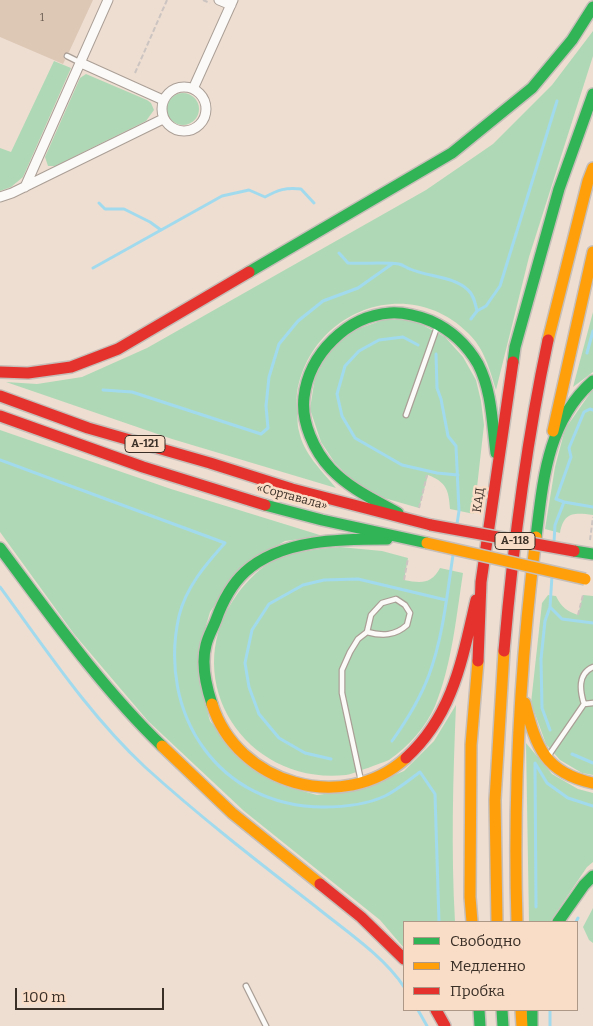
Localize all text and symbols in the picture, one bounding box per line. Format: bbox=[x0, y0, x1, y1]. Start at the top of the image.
house number: 1 bbox=[40, 12, 44, 24]
road number: А-121 bbox=[125, 436, 165, 452]
street label: «Сортавала» bbox=[255, 481, 329, 513]
street label: КАД bbox=[470, 487, 488, 513]
road number: А-118 bbox=[495, 532, 535, 550]
legend bbox=[403, 921, 578, 1011]
text: Свободно bbox=[450, 932, 521, 950]
text: Медленно bbox=[450, 957, 526, 975]
scale bar bbox=[18, 978, 166, 1010]
text: Пробка bbox=[450, 982, 505, 1000]
text: 100 m bbox=[23, 988, 66, 1006]

